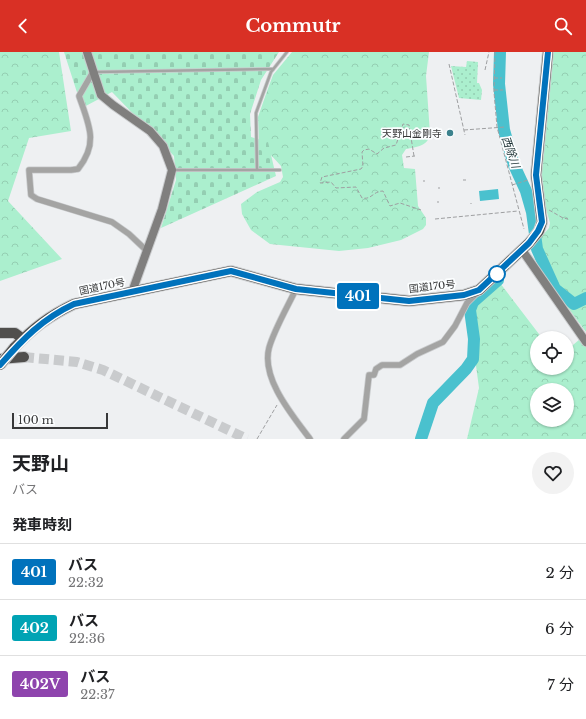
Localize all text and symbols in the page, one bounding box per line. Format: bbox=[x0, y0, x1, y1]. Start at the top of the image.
icon: back bbox=[12, 15, 34, 37]
text: Commutr bbox=[245, 15, 341, 37]
icon: search bbox=[552, 15, 574, 37]
place label: 天野山金剛寺 bbox=[382, 127, 442, 140]
marker: 天野山金剛寺 bbox=[445, 128, 455, 138]
water label: 西除川 bbox=[499, 134, 523, 171]
unlabelled marker bbox=[488, 265, 506, 283]
street label: 国道170号 bbox=[78, 275, 126, 298]
street label: 国道170号 bbox=[408, 278, 456, 295]
line badge: 401 bbox=[335, 283, 381, 309]
text: 401 bbox=[345, 287, 371, 305]
map controls bbox=[530, 331, 574, 427]
button: locate bbox=[530, 331, 574, 375]
button: layers bbox=[530, 383, 574, 427]
scale bar bbox=[12, 411, 108, 430]
text: 100 m bbox=[18, 413, 54, 427]
text: 天野山 bbox=[12, 452, 69, 475]
button: heart bbox=[532, 452, 574, 494]
text: バス bbox=[12, 481, 38, 498]
text: 発車時刻 bbox=[12, 515, 72, 534]
text: バス bbox=[68, 555, 98, 574]
text: 401 bbox=[21, 563, 47, 581]
text: 2 分 bbox=[545, 563, 574, 582]
text: 22:32 bbox=[68, 574, 104, 591]
text: バス bbox=[69, 611, 99, 630]
text: 402 bbox=[20, 619, 49, 637]
text: 6 分 bbox=[545, 619, 574, 638]
text: 22:36 bbox=[69, 630, 105, 647]
text: バス bbox=[80, 667, 110, 686]
text: 402V bbox=[20, 675, 60, 693]
text: 7 分 bbox=[547, 675, 574, 694]
text: 22:37 bbox=[80, 686, 115, 703]

